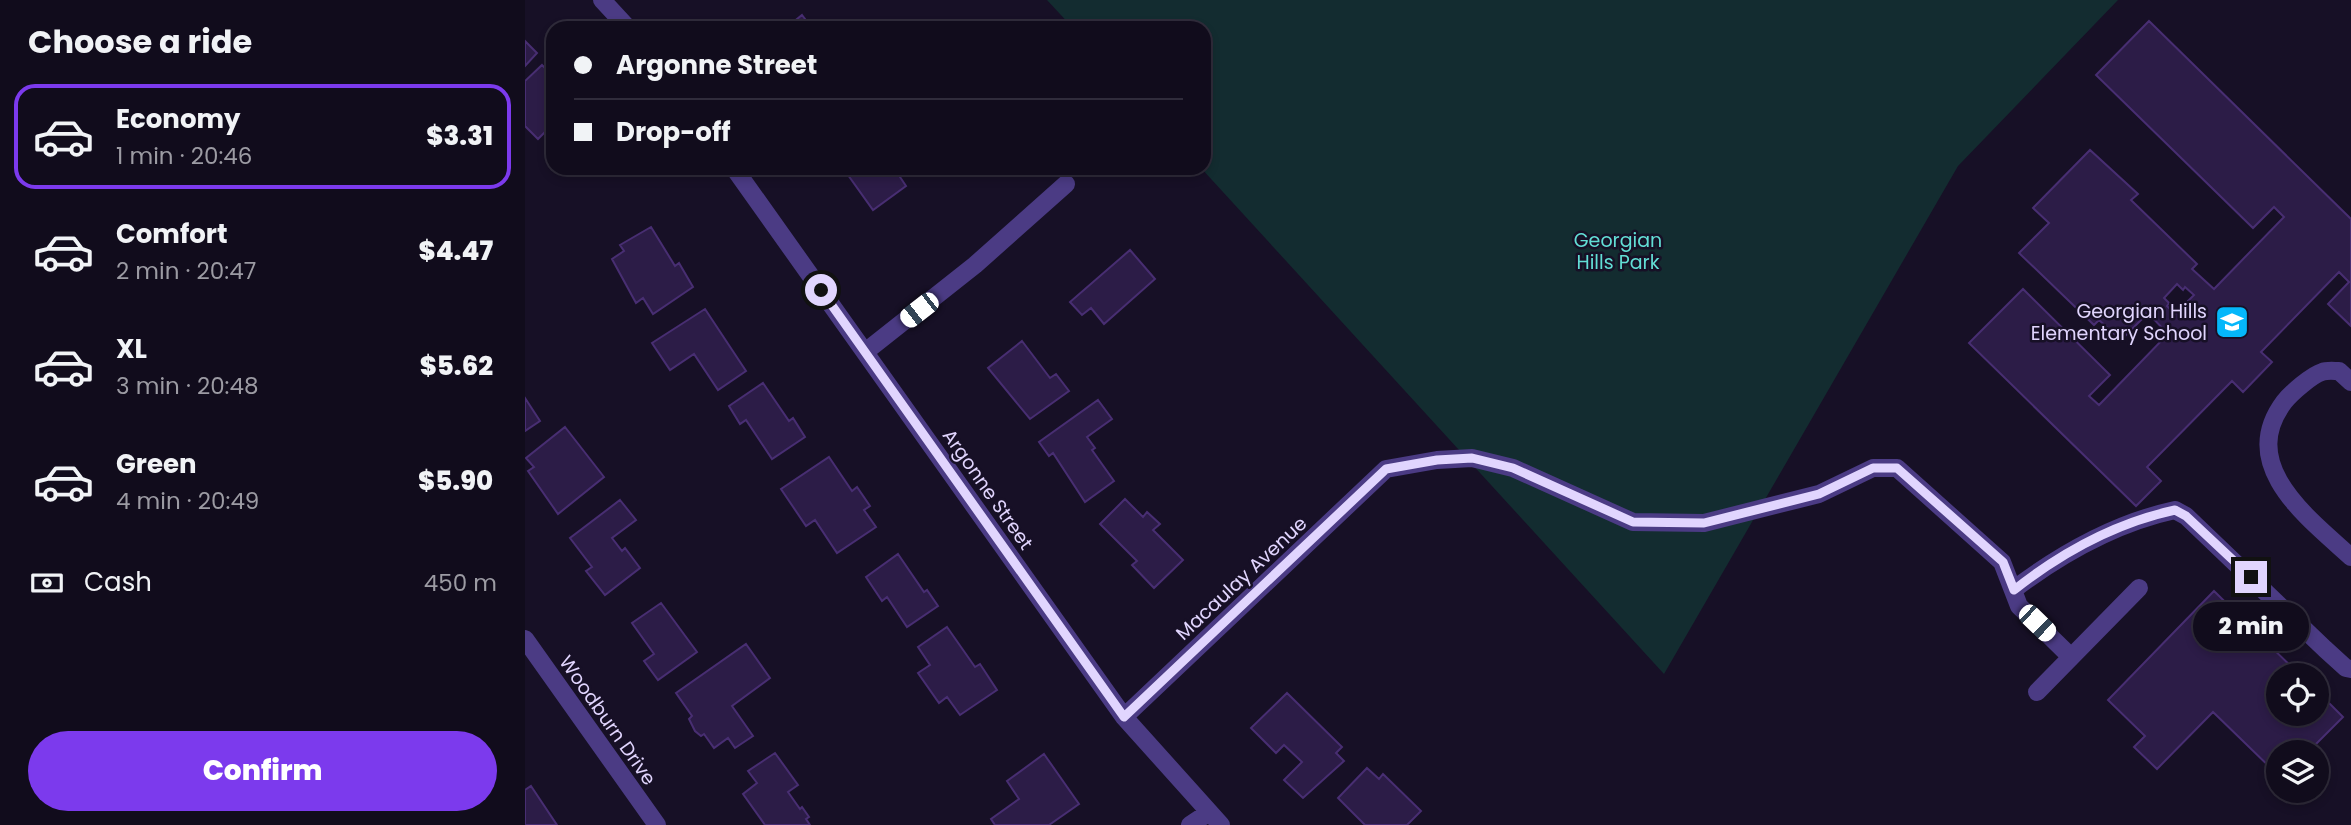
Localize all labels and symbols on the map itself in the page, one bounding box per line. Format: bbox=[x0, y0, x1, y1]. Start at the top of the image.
park label: Georgian Hills Park bbox=[1574, 227, 1662, 276]
route start bbox=[805, 274, 837, 306]
car bbox=[896, 289, 943, 331]
place label: Georgian Hills Elementary School bbox=[2031, 298, 2207, 347]
school or university icon: Georgian Hills Elementary School bbox=[2213, 303, 2251, 341]
street label: Argonne Street bbox=[936, 424, 1039, 555]
street label: Macaulay Avenue bbox=[1170, 510, 1313, 646]
route end bbox=[2235, 561, 2267, 593]
car bbox=[2015, 601, 2060, 645]
callout: 2 min bbox=[2193, 602, 2309, 650]
street label: Woodburn Drive bbox=[553, 650, 662, 791]

